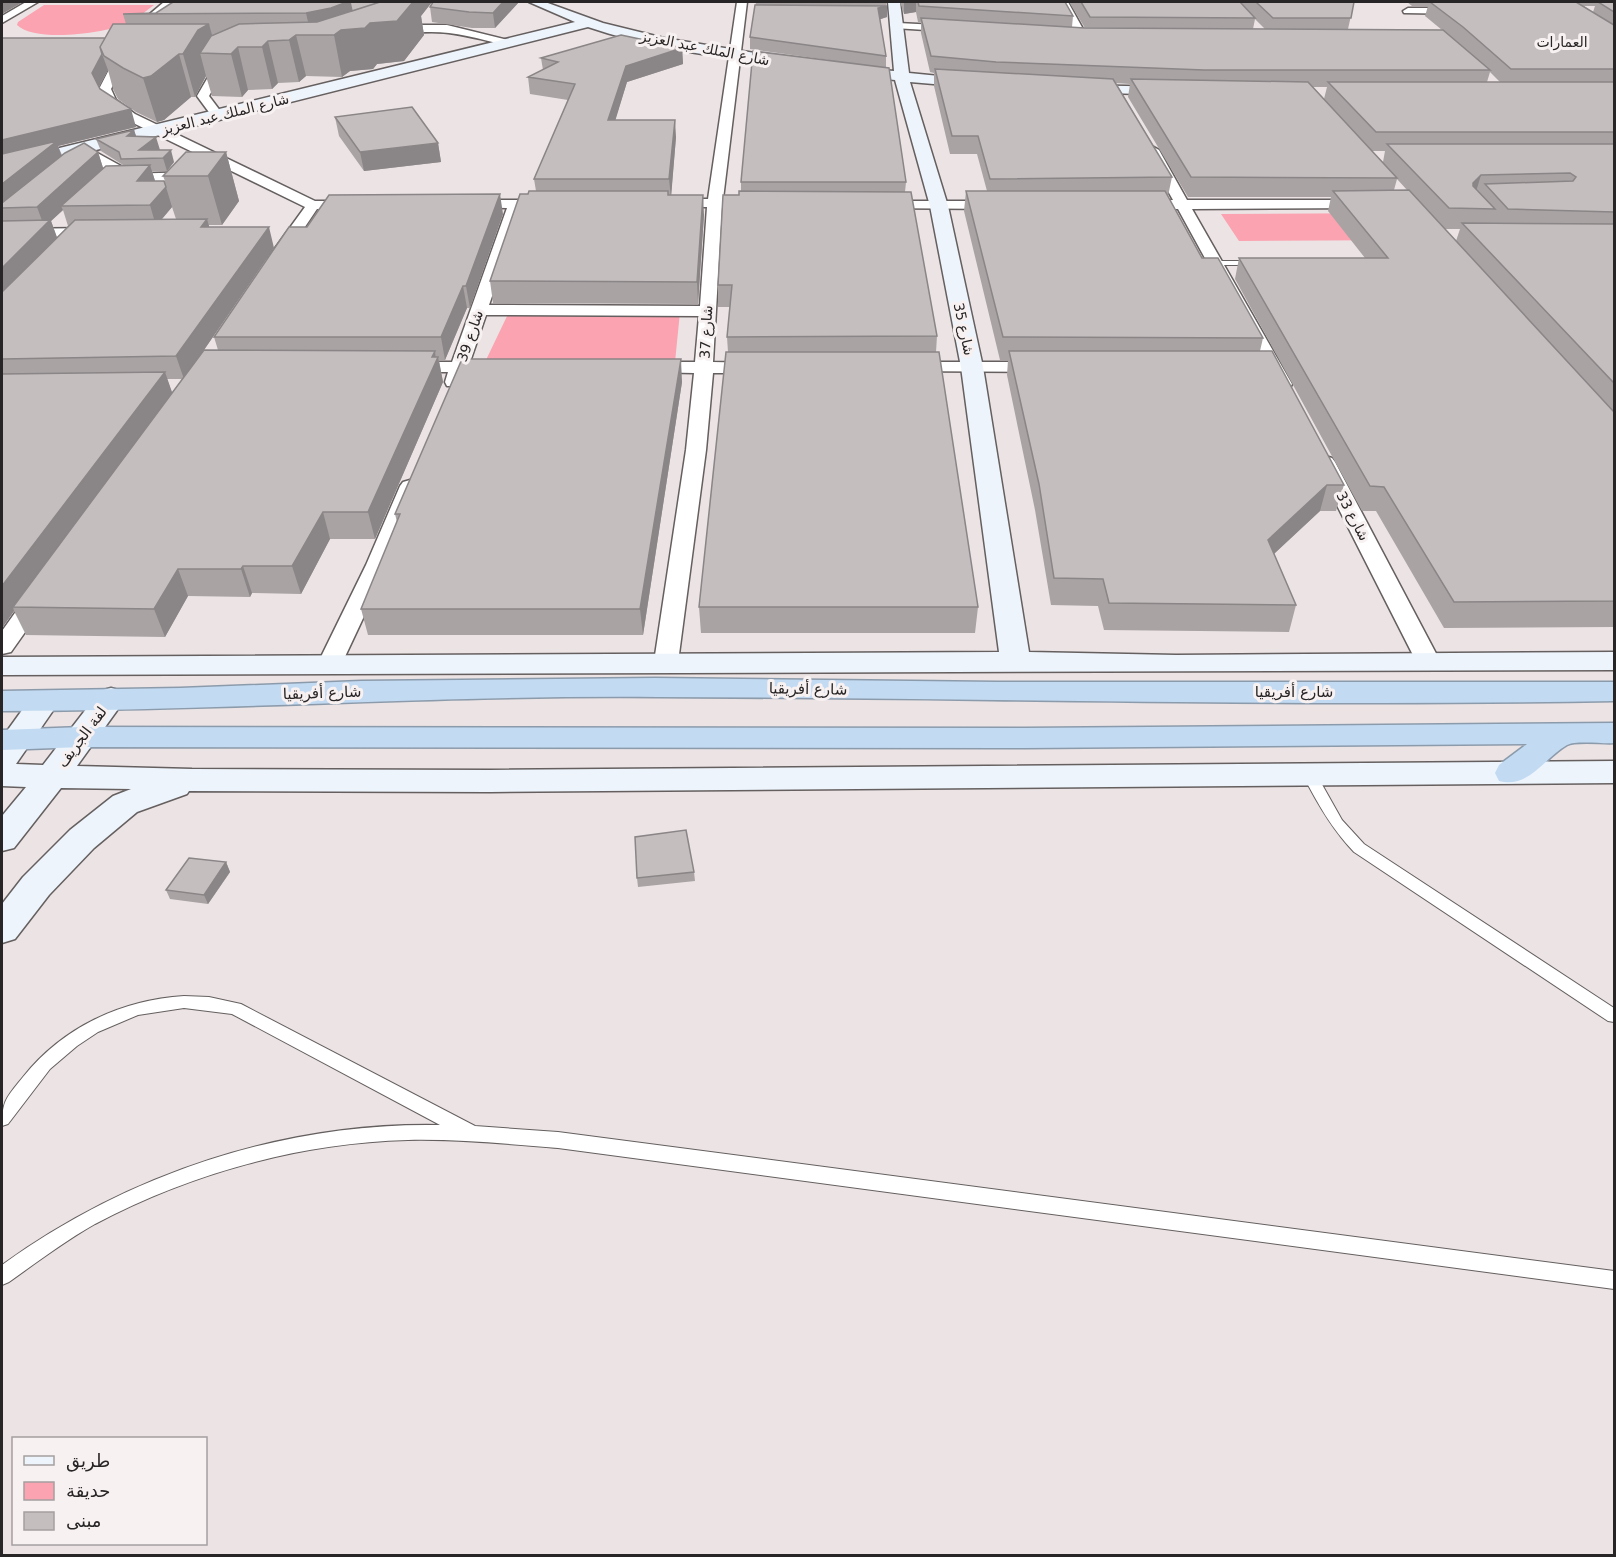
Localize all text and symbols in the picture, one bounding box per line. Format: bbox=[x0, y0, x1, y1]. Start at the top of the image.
street label: شارع الملك عبد العزيز bbox=[638, 27, 771, 69]
district label: العمارات bbox=[1536, 34, 1588, 51]
street label: شارع الملك عبد العزيز bbox=[158, 90, 291, 139]
street label: شارع 35 bbox=[950, 301, 977, 357]
street label: شارع 37 bbox=[697, 305, 716, 359]
street label: شارع 39 bbox=[454, 308, 487, 364]
street label: شارع 33 bbox=[1333, 489, 1373, 544]
street label: شارع أفريقيا bbox=[769, 678, 847, 699]
street label: شارع أفريقيا bbox=[282, 682, 362, 703]
street label: شارع أفريقيا bbox=[1255, 682, 1333, 701]
street label: لفة الجريف bbox=[53, 703, 111, 771]
legend bbox=[12, 1437, 207, 1545]
text: طريق bbox=[66, 1450, 110, 1472]
text: حديقة bbox=[66, 1480, 110, 1501]
text: مبنى bbox=[66, 1510, 102, 1531]

